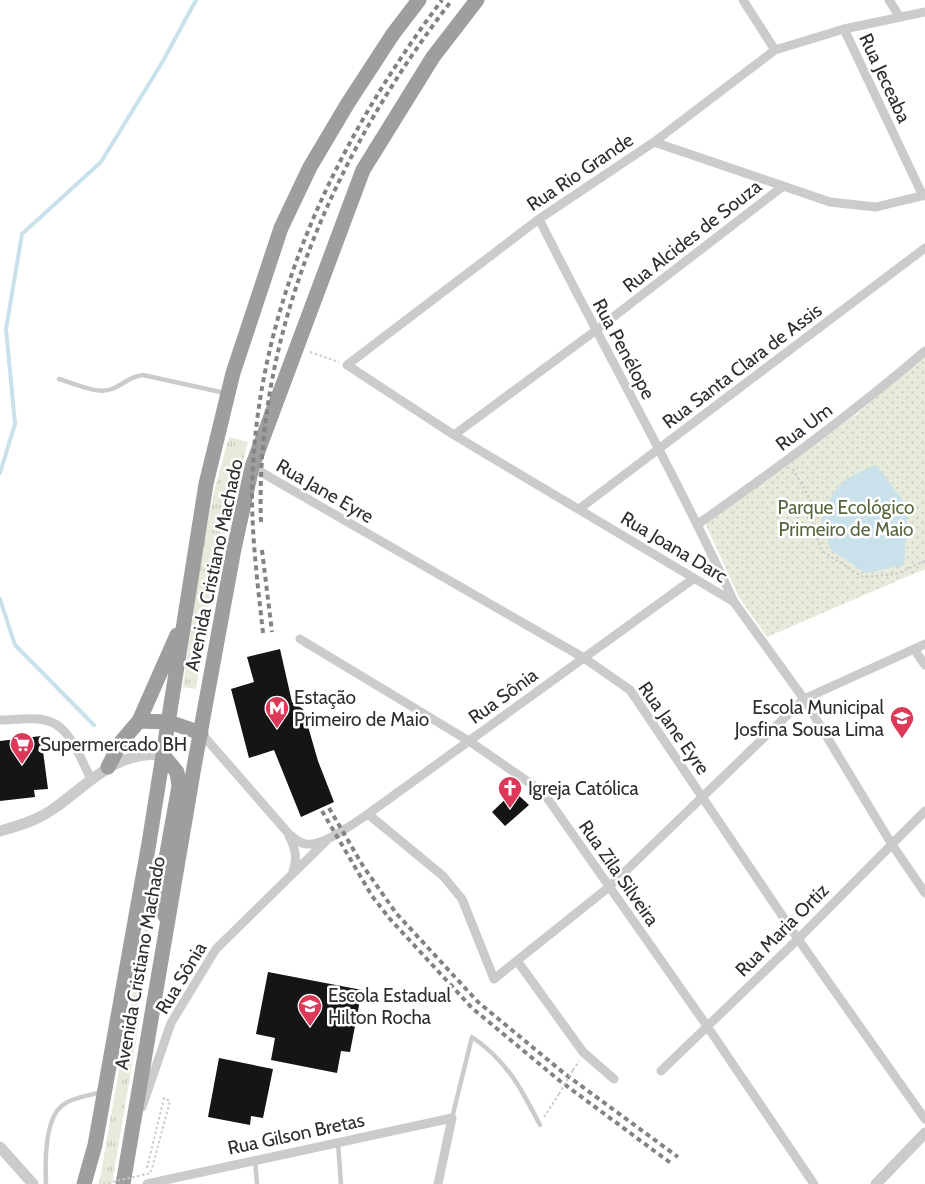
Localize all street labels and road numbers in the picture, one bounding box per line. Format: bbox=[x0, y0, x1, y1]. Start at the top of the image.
street label: Rua Jeceaba bbox=[854, 30, 916, 126]
street label: Rua Rio Grande bbox=[522, 128, 638, 216]
street label: Rua Alcides de Souza bbox=[618, 175, 766, 297]
street label: Rua Penélope bbox=[588, 295, 660, 403]
street label: Rua Santa Clara de Assis bbox=[658, 299, 826, 433]
street label: Rua Um bbox=[771, 398, 837, 456]
street label: Rua Jane Eyre bbox=[272, 454, 378, 528]
street label: Avenida Cristiano Machado bbox=[180, 457, 248, 673]
street label: Rua Joana Darc bbox=[617, 506, 732, 588]
street label: Rua Sônia bbox=[464, 663, 542, 729]
street label: Rua Jane Eyre bbox=[634, 677, 715, 779]
street label: Rua Zila Silveira bbox=[574, 816, 664, 930]
street label: Avenida Cristiano Machado bbox=[110, 854, 170, 1072]
street label: Rua Maria Ortiz bbox=[731, 879, 833, 981]
street label: Rua Sônia bbox=[151, 938, 211, 1018]
street label: Rua Gilson Bretas bbox=[226, 1108, 367, 1160]

